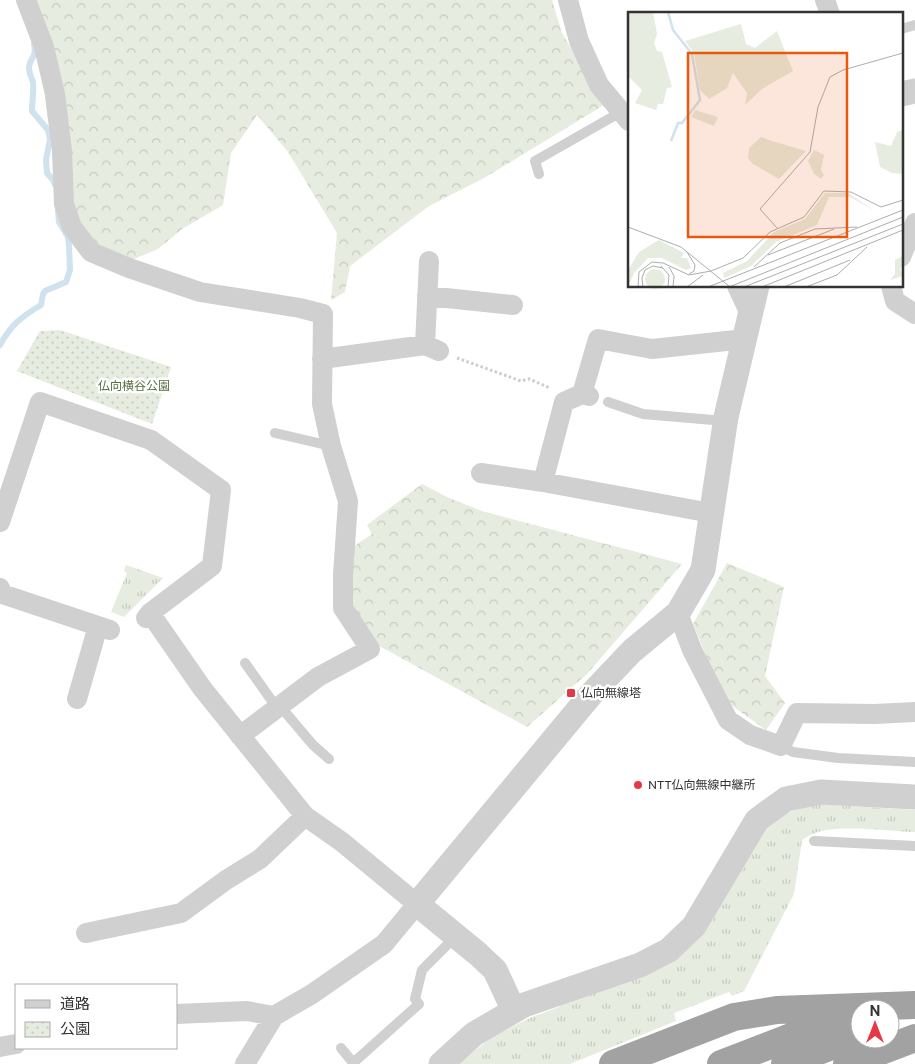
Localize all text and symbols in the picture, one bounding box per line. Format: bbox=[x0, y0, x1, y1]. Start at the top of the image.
inset map bbox=[628, 12, 902, 288]
park label: 仏向横谷公園 bbox=[98, 379, 170, 393]
place label: 仏向無線塔 bbox=[581, 686, 641, 700]
marker: 仏向無線塔 bbox=[565, 687, 577, 699]
place label: NTT仏向無線中継所 bbox=[648, 778, 756, 792]
marker: NTT仏向無線中継所 bbox=[632, 779, 644, 791]
legend bbox=[15, 984, 178, 1049]
text: 道路 bbox=[60, 995, 90, 1012]
north arrow bbox=[850, 999, 900, 1049]
text: N bbox=[870, 1003, 880, 1019]
text: 公園 bbox=[60, 1020, 90, 1037]

